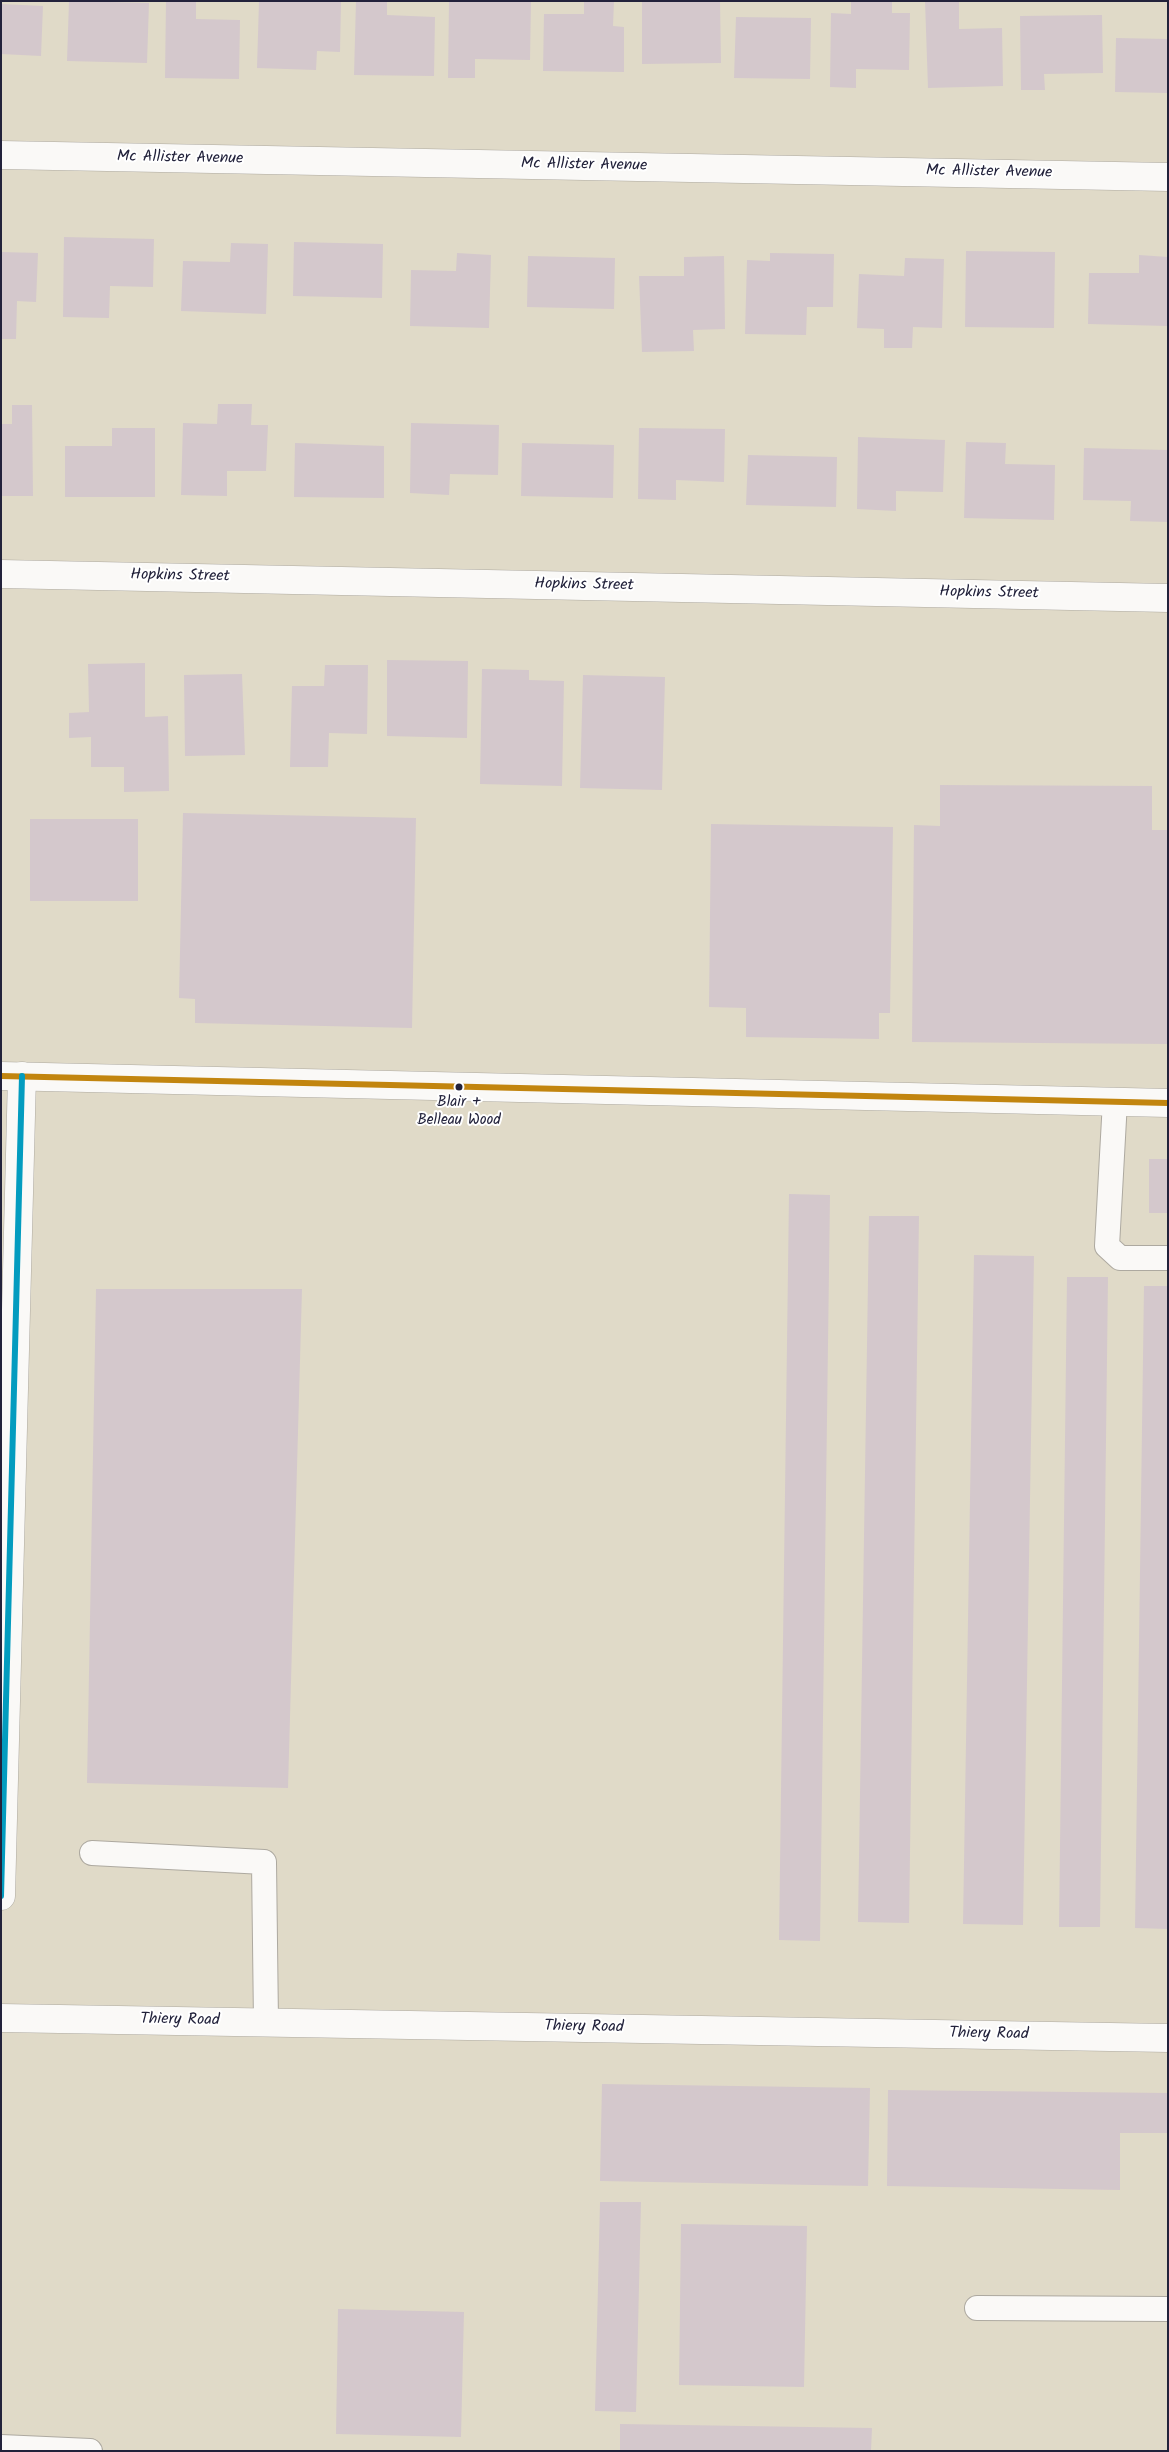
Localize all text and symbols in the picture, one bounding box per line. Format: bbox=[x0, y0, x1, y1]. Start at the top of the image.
street label: Mc Allister Avenue bbox=[117, 148, 243, 170]
street label: Mc Allister Avenue bbox=[521, 155, 647, 177]
street label: Mc Allister Avenue bbox=[926, 162, 1052, 184]
street label: Hopkins Street bbox=[130, 567, 230, 587]
street label: Hopkins Street bbox=[534, 576, 634, 596]
street label: Hopkins Street bbox=[939, 584, 1039, 604]
marker: Blair + Belleau Wood bbox=[454, 1082, 464, 1092]
place label: Blair + Belleau Wood bbox=[417, 1094, 501, 1129]
street label: Thiery Road bbox=[140, 2011, 220, 2031]
street label: Thiery Road bbox=[544, 2018, 624, 2038]
street label: Thiery Road bbox=[949, 2025, 1029, 2045]

